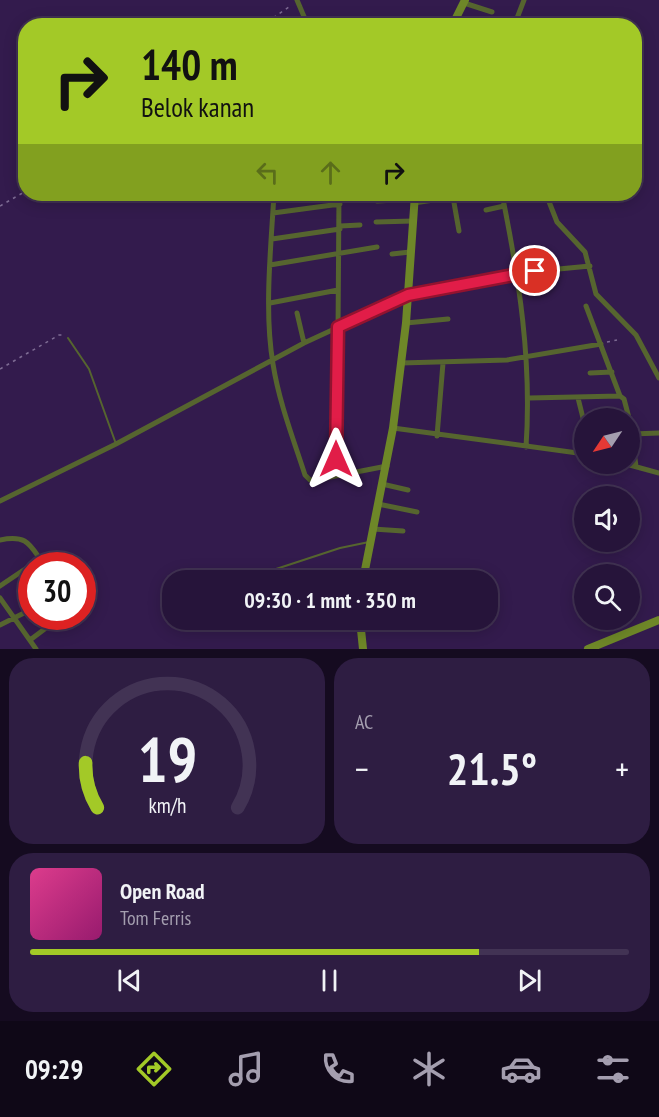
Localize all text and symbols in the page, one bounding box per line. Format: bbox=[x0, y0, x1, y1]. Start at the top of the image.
text: 140 m bbox=[141, 37, 238, 92]
icon: right bbox=[42, 42, 120, 120]
text: Belok kanan bbox=[141, 90, 254, 124]
icon: left bbox=[251, 156, 284, 189]
icon: ahead bbox=[314, 156, 347, 189]
icon: right bbox=[377, 156, 410, 189]
pin bbox=[509, 245, 560, 296]
icon: arrive bbox=[518, 254, 551, 287]
north arrow bbox=[574, 408, 640, 474]
map controls bbox=[574, 408, 640, 630]
position arrow bbox=[304, 427, 368, 491]
button: sound bbox=[574, 486, 640, 552]
speed limit sign: 30 bbox=[18, 552, 96, 630]
button: search bbox=[574, 564, 640, 630]
text: 09:30 · 1 mnt · 350 m bbox=[244, 586, 416, 614]
text: AC bbox=[355, 709, 373, 735]
text: 19 bbox=[137, 718, 197, 799]
text: 21.5° bbox=[447, 739, 537, 797]
text: − bbox=[355, 747, 369, 790]
text: + bbox=[615, 747, 629, 790]
text: km/h bbox=[148, 791, 186, 819]
text: Open Road bbox=[120, 877, 205, 905]
text: Tom Ferris bbox=[120, 905, 191, 931]
icon: previous bbox=[113, 964, 146, 997]
icon: pause bbox=[313, 964, 346, 997]
icon: next bbox=[513, 964, 546, 997]
icon: directions bbox=[133, 1048, 175, 1090]
icon: music bbox=[225, 1048, 267, 1090]
icon: phone bbox=[317, 1048, 359, 1090]
icon: climate bbox=[408, 1048, 450, 1090]
icon: car bbox=[500, 1048, 542, 1090]
icon: filters bbox=[592, 1048, 634, 1090]
text: 09:29 bbox=[25, 1052, 83, 1086]

